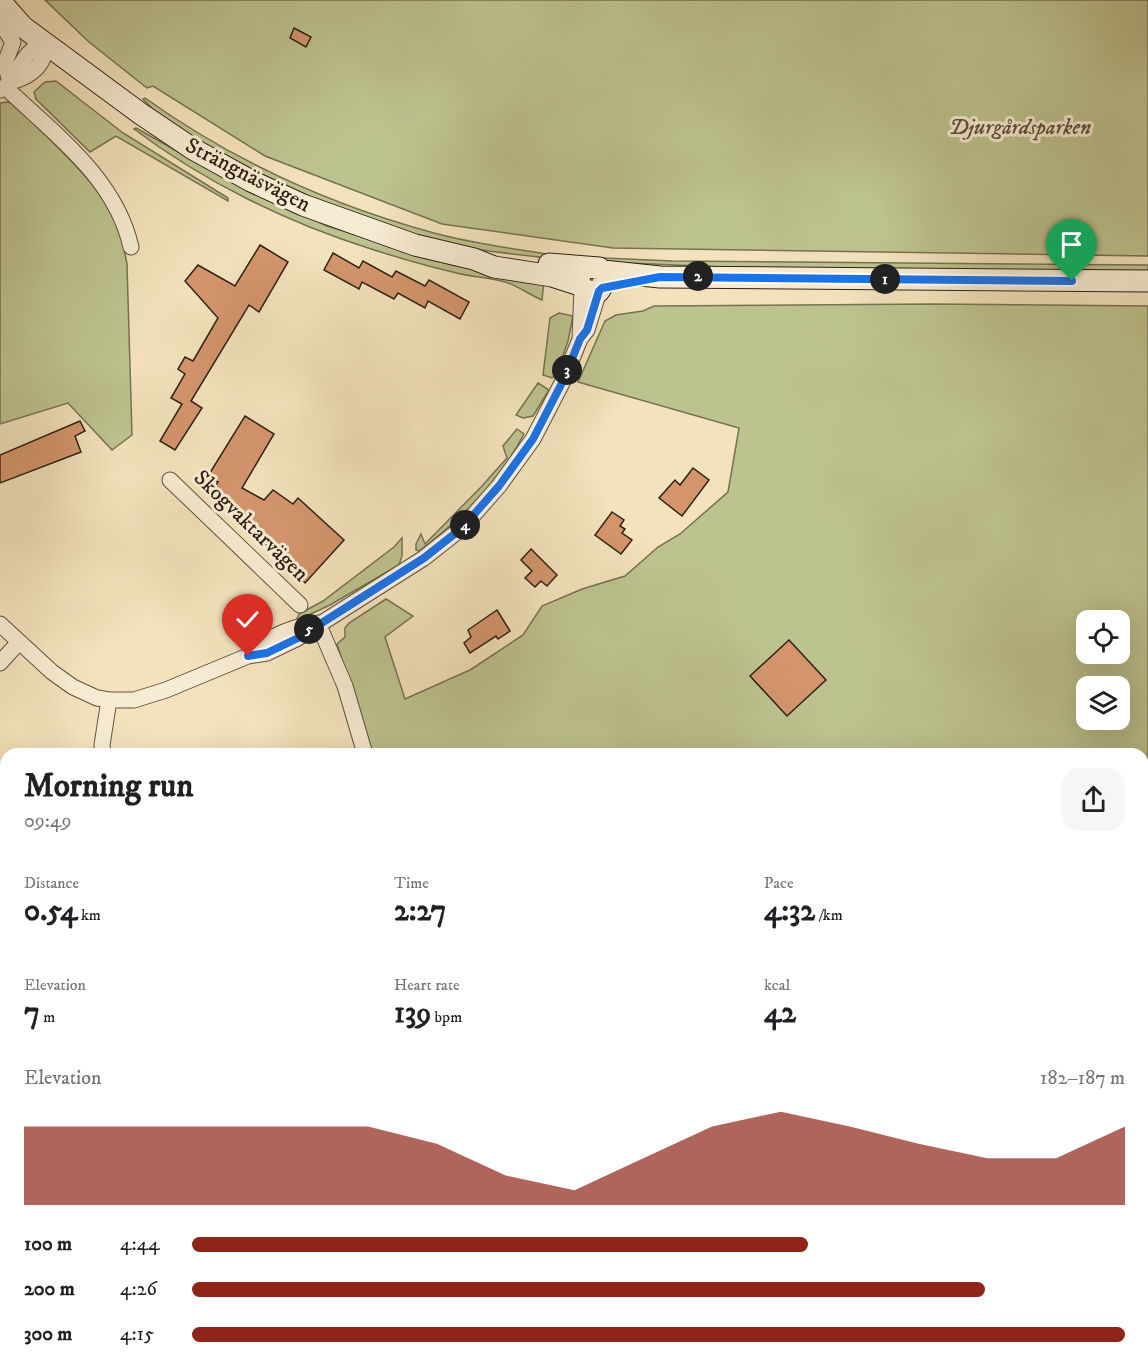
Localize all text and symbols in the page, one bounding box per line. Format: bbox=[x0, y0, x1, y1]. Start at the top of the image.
park label: Djurgårdsparken bbox=[949, 114, 1091, 141]
street label: Strängnäsvägen bbox=[181, 132, 316, 218]
pin bbox=[1046, 219, 1097, 281]
icon: arrive bbox=[1055, 228, 1088, 261]
pin: 2 bbox=[683, 261, 713, 291]
pin: 1 bbox=[870, 264, 900, 294]
text: 2 bbox=[694, 266, 702, 286]
text: 1 bbox=[882, 269, 888, 289]
pin: 3 bbox=[552, 355, 582, 385]
text: 3 bbox=[564, 360, 570, 380]
street label: Skogvaktarvägen bbox=[188, 464, 314, 588]
pin: 4 bbox=[450, 510, 480, 540]
text: 4 bbox=[460, 515, 470, 535]
pin bbox=[222, 594, 273, 656]
icon: check bbox=[231, 603, 264, 636]
map controls bbox=[1076, 610, 1130, 730]
button: locate bbox=[1076, 610, 1130, 664]
pin: 5 bbox=[294, 614, 324, 644]
text: 5 bbox=[305, 619, 313, 639]
button: layers bbox=[1076, 676, 1130, 730]
text: Morning run bbox=[24, 766, 193, 807]
button: share bbox=[1062, 768, 1125, 831]
text: 09:49 bbox=[24, 809, 71, 834]
text: Distance bbox=[24, 873, 79, 893]
text: Time bbox=[394, 873, 429, 893]
text: Pace bbox=[764, 873, 794, 893]
text: 0.54 bbox=[24, 893, 77, 930]
text: 2:27 bbox=[394, 893, 446, 930]
text: 4:32 bbox=[764, 893, 815, 930]
text: km bbox=[77, 905, 101, 925]
text: /km bbox=[815, 905, 843, 925]
text: Elevation bbox=[24, 975, 86, 995]
text: Heart rate bbox=[394, 975, 460, 995]
text: kcal bbox=[764, 975, 790, 995]
text: 7 bbox=[24, 995, 40, 1032]
text: 139 bbox=[394, 995, 431, 1032]
text: 42 bbox=[764, 995, 796, 1032]
text: m bbox=[40, 1007, 55, 1027]
text: bpm bbox=[431, 1007, 462, 1027]
text: Elevation bbox=[24, 1066, 101, 1091]
text: 182–187 m bbox=[1040, 1066, 1125, 1091]
text: 100 m bbox=[24, 1232, 72, 1257]
text: 4:44 bbox=[120, 1232, 160, 1257]
text: 200 m bbox=[24, 1277, 75, 1302]
text: 4:26 bbox=[120, 1277, 157, 1302]
text: 300 m bbox=[24, 1322, 72, 1347]
text: 4:15 bbox=[120, 1322, 154, 1347]

